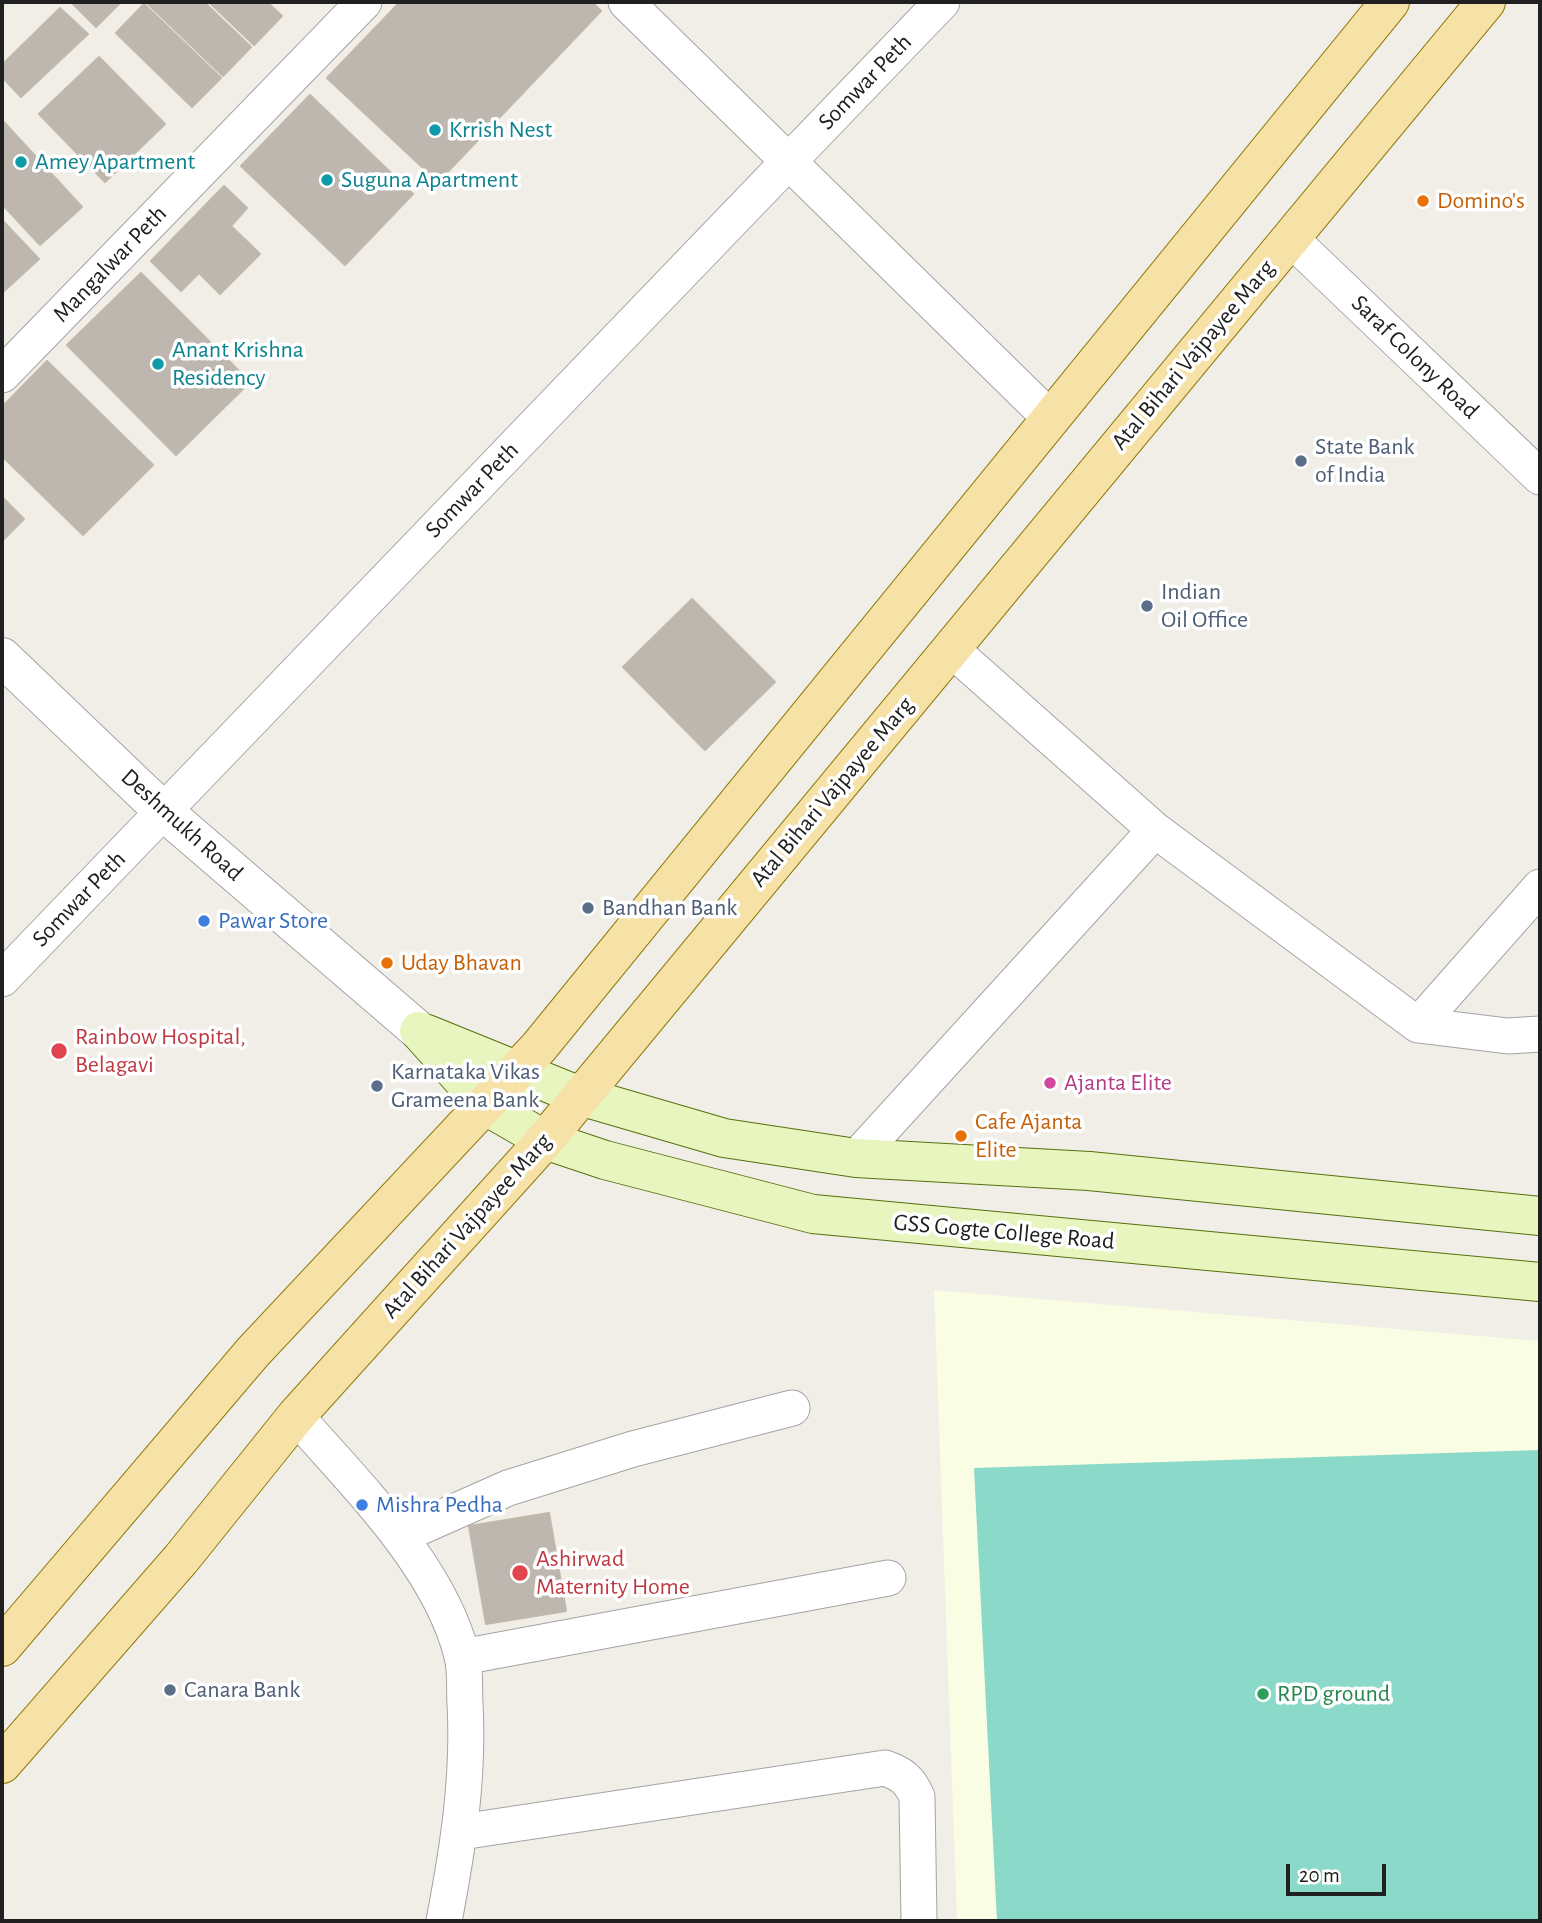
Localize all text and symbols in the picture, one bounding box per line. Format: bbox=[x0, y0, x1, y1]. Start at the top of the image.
street label: Somwar Peth bbox=[812, 28, 918, 136]
place label: Krrish Nest bbox=[449, 116, 552, 144]
marker: Krrish Nest bbox=[427, 122, 443, 138]
place label: Amey Apartment bbox=[35, 148, 195, 176]
marker: Amey Apartment bbox=[13, 154, 29, 170]
place label: Suguna Apartment bbox=[341, 166, 518, 194]
marker: Suguna Apartment bbox=[319, 172, 335, 188]
place label: Domino's bbox=[1437, 187, 1525, 215]
marker: Domino's bbox=[1415, 193, 1431, 209]
street label: Mangalwar Peth bbox=[47, 200, 173, 328]
street label: Atal Bihari Vajpayee Marg bbox=[1105, 254, 1281, 456]
street label: Saraf Colony Road bbox=[1345, 289, 1485, 425]
place label: Anant Krishna Residency bbox=[172, 336, 304, 392]
marker: Anant Krishna Residency bbox=[150, 356, 166, 372]
place label: State Bank of India bbox=[1315, 433, 1414, 489]
street label: Somwar Peth bbox=[419, 436, 525, 544]
marker: State Bank of India bbox=[1293, 453, 1309, 469]
place label: Indian Oil Office bbox=[1161, 578, 1248, 634]
marker: Indian Oil Office bbox=[1139, 598, 1155, 614]
street label: Atal Bihari Vajpayee Marg bbox=[744, 691, 920, 893]
street label: Deshmukh Road bbox=[115, 763, 249, 887]
street label: Somwar Peth bbox=[26, 845, 132, 953]
place label: Bandhan Bank bbox=[602, 894, 737, 922]
marker: Bandhan Bank bbox=[580, 900, 596, 916]
place label: Pawar Store bbox=[218, 907, 328, 935]
marker: Pawar Store bbox=[196, 913, 212, 929]
place label: Uday Bhavan bbox=[401, 949, 522, 977]
marker: Uday Bhavan bbox=[379, 955, 395, 971]
place label: Rainbow Hospital, Belagavi bbox=[75, 1023, 246, 1079]
marker: Rainbow Hospital, Belagavi bbox=[49, 1041, 69, 1061]
place label: Karnataka Vikas Grameena Bank bbox=[391, 1058, 540, 1114]
place label: Ajanta Elite bbox=[1064, 1069, 1172, 1097]
marker: Ajanta Elite bbox=[1042, 1075, 1058, 1091]
marker: Karnataka Vikas Grameena Bank bbox=[369, 1078, 385, 1094]
place label: Cafe Ajanta Elite bbox=[975, 1108, 1082, 1164]
street label: Atal Bihari Vajpayee Marg bbox=[376, 1127, 558, 1325]
marker: Cafe Ajanta Elite bbox=[953, 1128, 969, 1144]
street label: GSS Gogte College Road bbox=[892, 1208, 1116, 1256]
place label: Mishra Pedha bbox=[376, 1491, 503, 1519]
marker: Mishra Pedha bbox=[354, 1497, 370, 1513]
place label: Ashirwad Maternity Home bbox=[536, 1545, 690, 1601]
marker: Ashirwad Maternity Home bbox=[510, 1563, 530, 1583]
place label: Canara Bank bbox=[184, 1676, 300, 1704]
place label: RPD ground bbox=[1277, 1680, 1390, 1708]
marker: Canara Bank bbox=[162, 1682, 178, 1698]
marker: RPD ground bbox=[1255, 1686, 1271, 1702]
scale bar bbox=[1290, 1850, 1390, 1894]
text: 20 m bbox=[1299, 1865, 1340, 1886]

